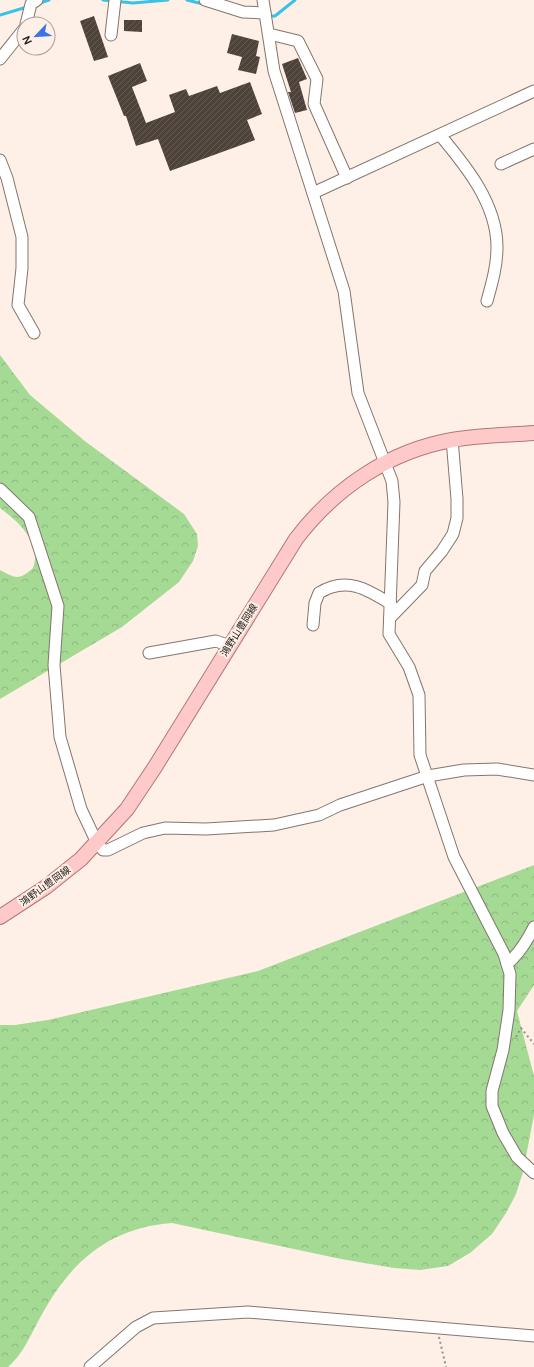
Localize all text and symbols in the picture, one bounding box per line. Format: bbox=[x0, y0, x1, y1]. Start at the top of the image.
north arrow bbox=[16, 16, 56, 56]
text: N bbox=[19, 34, 35, 47]
street label: 鴻野山豊岡線 bbox=[218, 601, 260, 659]
street label: 鴻野山豊岡線 bbox=[17, 863, 73, 909]

